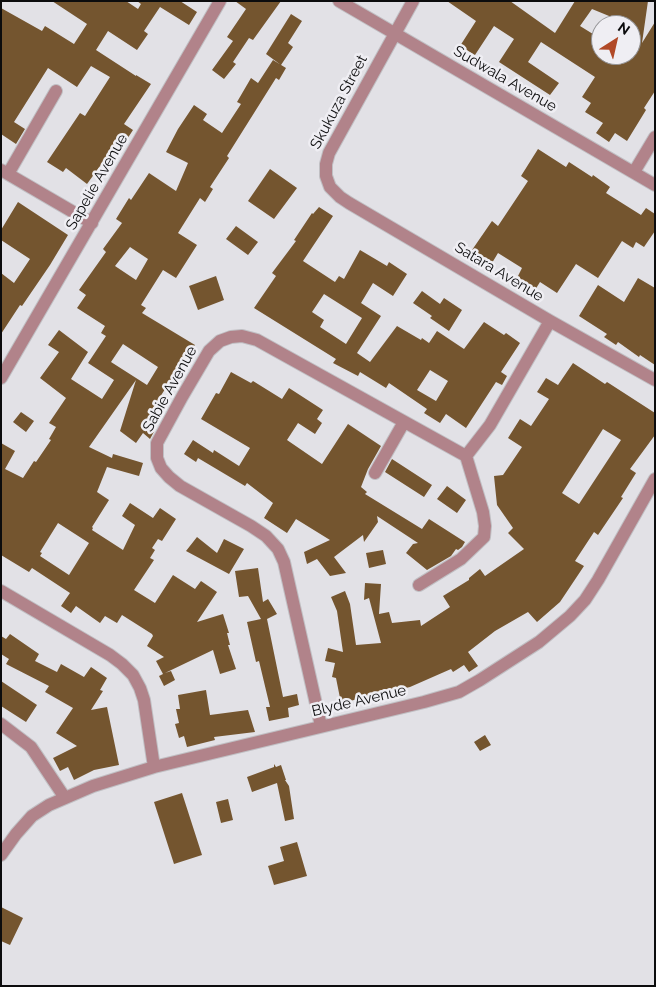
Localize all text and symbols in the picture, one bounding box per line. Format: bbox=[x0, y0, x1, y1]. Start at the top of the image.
north arrow bbox=[591, 15, 641, 65]
text: N bbox=[615, 19, 633, 38]
street label: Sudwala Avenue bbox=[450, 42, 560, 116]
street label: Skukuza Street bbox=[307, 52, 371, 152]
street label: Sapelie Avenue bbox=[62, 131, 132, 233]
street label: Satara Avenue bbox=[451, 238, 547, 306]
street label: Sabie Avenue bbox=[139, 343, 201, 435]
street label: Blyde Avenue bbox=[310, 681, 408, 721]

